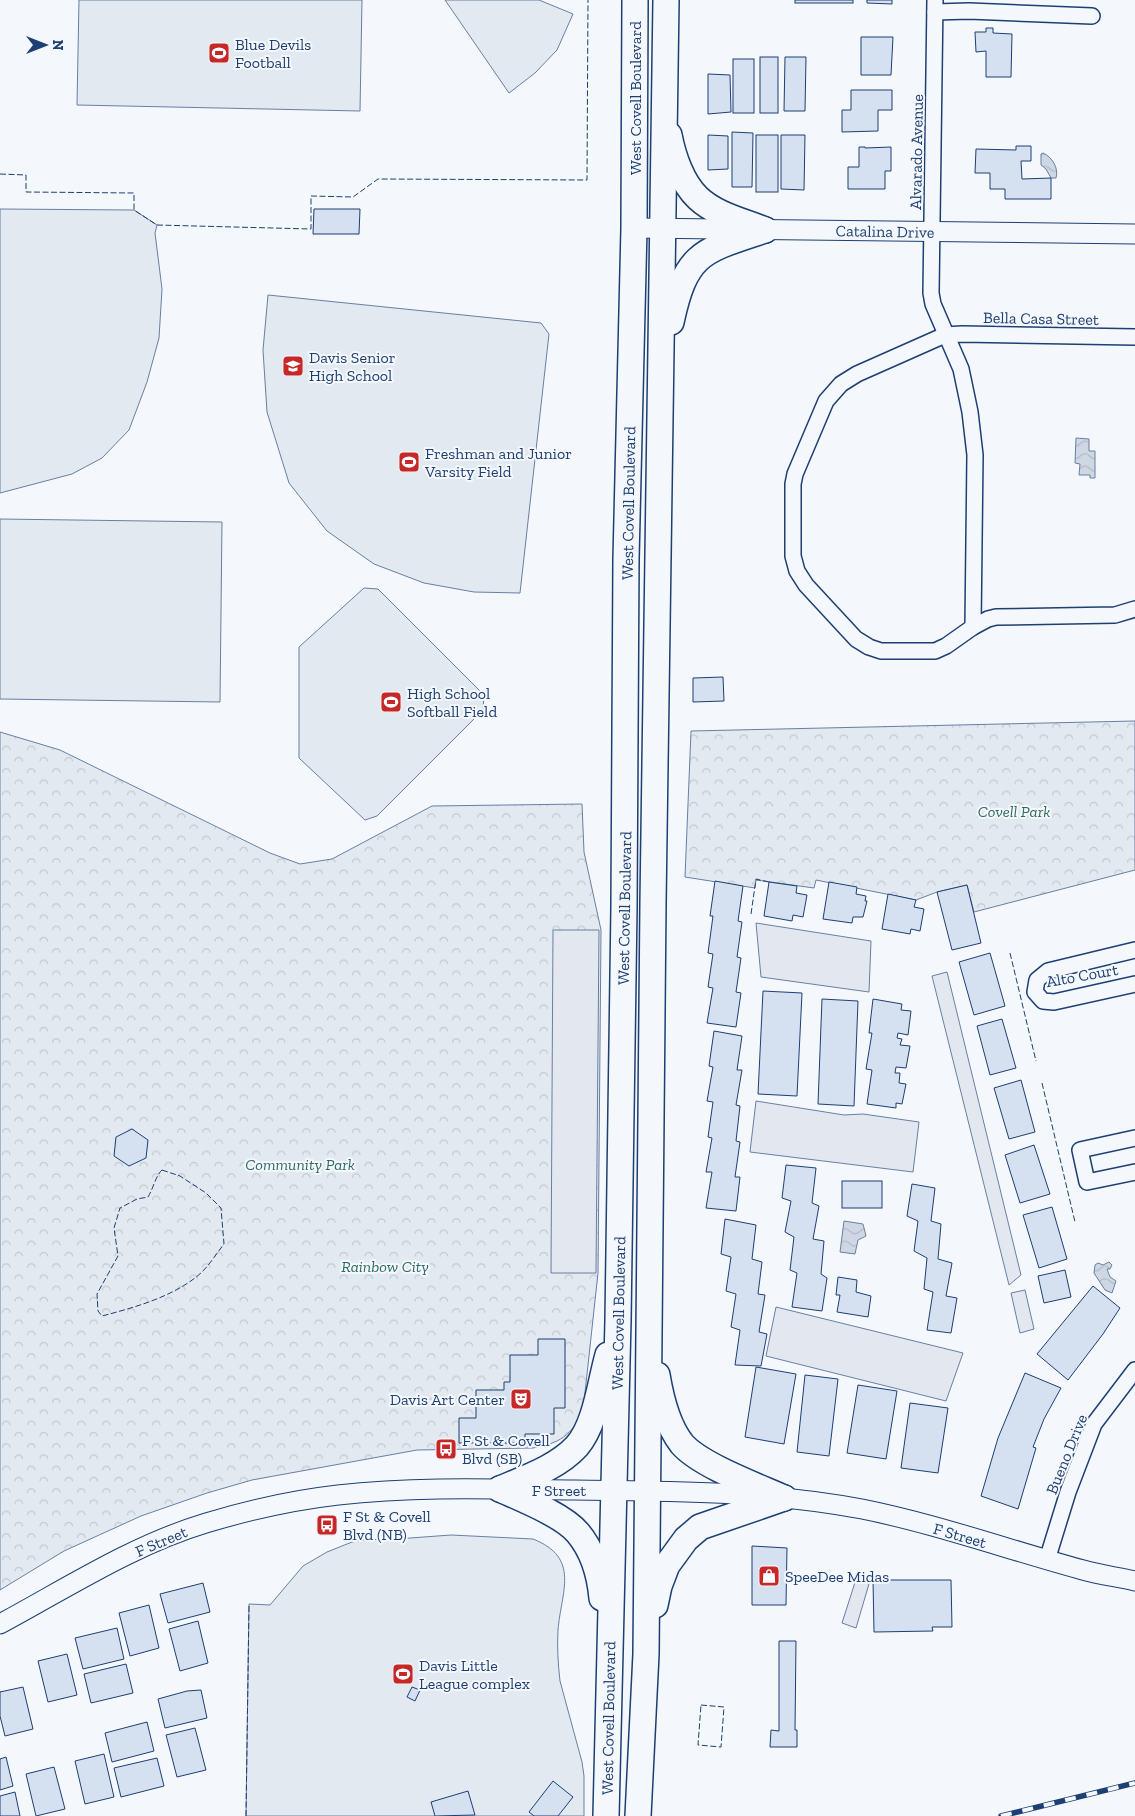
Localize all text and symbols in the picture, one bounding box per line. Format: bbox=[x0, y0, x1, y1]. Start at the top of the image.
north arrow bbox=[20, 20, 70, 70]
street label: West Covell Boulevard bbox=[626, 21, 645, 175]
place label: Blue Devils Football bbox=[235, 35, 311, 72]
text: N bbox=[49, 40, 66, 51]
sports icon: Blue Devils Football bbox=[207, 41, 231, 65]
street label: Alvarado Avenue bbox=[906, 94, 927, 210]
street label: Catalina Drive bbox=[836, 221, 934, 242]
street label: Bella Casa Street bbox=[983, 308, 1099, 329]
place label: Davis Senior High School bbox=[309, 348, 396, 385]
school or university icon: Davis Senior High School bbox=[281, 354, 305, 378]
street label: West Covell Boulevard bbox=[618, 426, 639, 580]
place label: Freshman and Junior Varsity Field bbox=[424, 444, 572, 481]
sports icon: Freshman and Junior Varsity Field bbox=[397, 450, 421, 474]
place label: High School Softball Field bbox=[407, 684, 497, 721]
sports icon: High School Softball Field bbox=[379, 690, 403, 714]
park label: Covell Park bbox=[978, 802, 1050, 821]
street label: West Covell Boulevard bbox=[614, 831, 635, 985]
street label: Alto Court bbox=[1045, 960, 1120, 991]
park label: Community Park bbox=[245, 1155, 355, 1174]
street label: West Covell Boulevard bbox=[608, 1236, 629, 1390]
park label: Rainbow City bbox=[341, 1257, 429, 1276]
theatre icon: Davis Art Center bbox=[509, 1387, 533, 1411]
place label: Davis Art Center bbox=[390, 1390, 505, 1409]
street label: Bueno Drive bbox=[1042, 1411, 1091, 1497]
place label: F St & Covell Blvd (SB) bbox=[462, 1431, 550, 1468]
bus stop icon: F St & Covell Blvd (SB) bbox=[434, 1437, 458, 1461]
street label: F Street bbox=[532, 1481, 586, 1500]
place label: F St & Covell Blvd (NB) bbox=[343, 1507, 431, 1544]
bus stop icon: F St & Covell Blvd (NB) bbox=[315, 1513, 339, 1537]
street label: F Street bbox=[931, 1519, 989, 1552]
street label: F Street bbox=[132, 1522, 190, 1561]
shop icon: SpeeDee Midas bbox=[757, 1564, 781, 1588]
place label: SpeeDee Midas bbox=[785, 1567, 889, 1586]
street label: West Covell Boulevard bbox=[598, 1641, 619, 1795]
place label: Davis Little League complex bbox=[419, 1656, 530, 1693]
sports icon: Davis Little League complex bbox=[391, 1662, 415, 1686]

